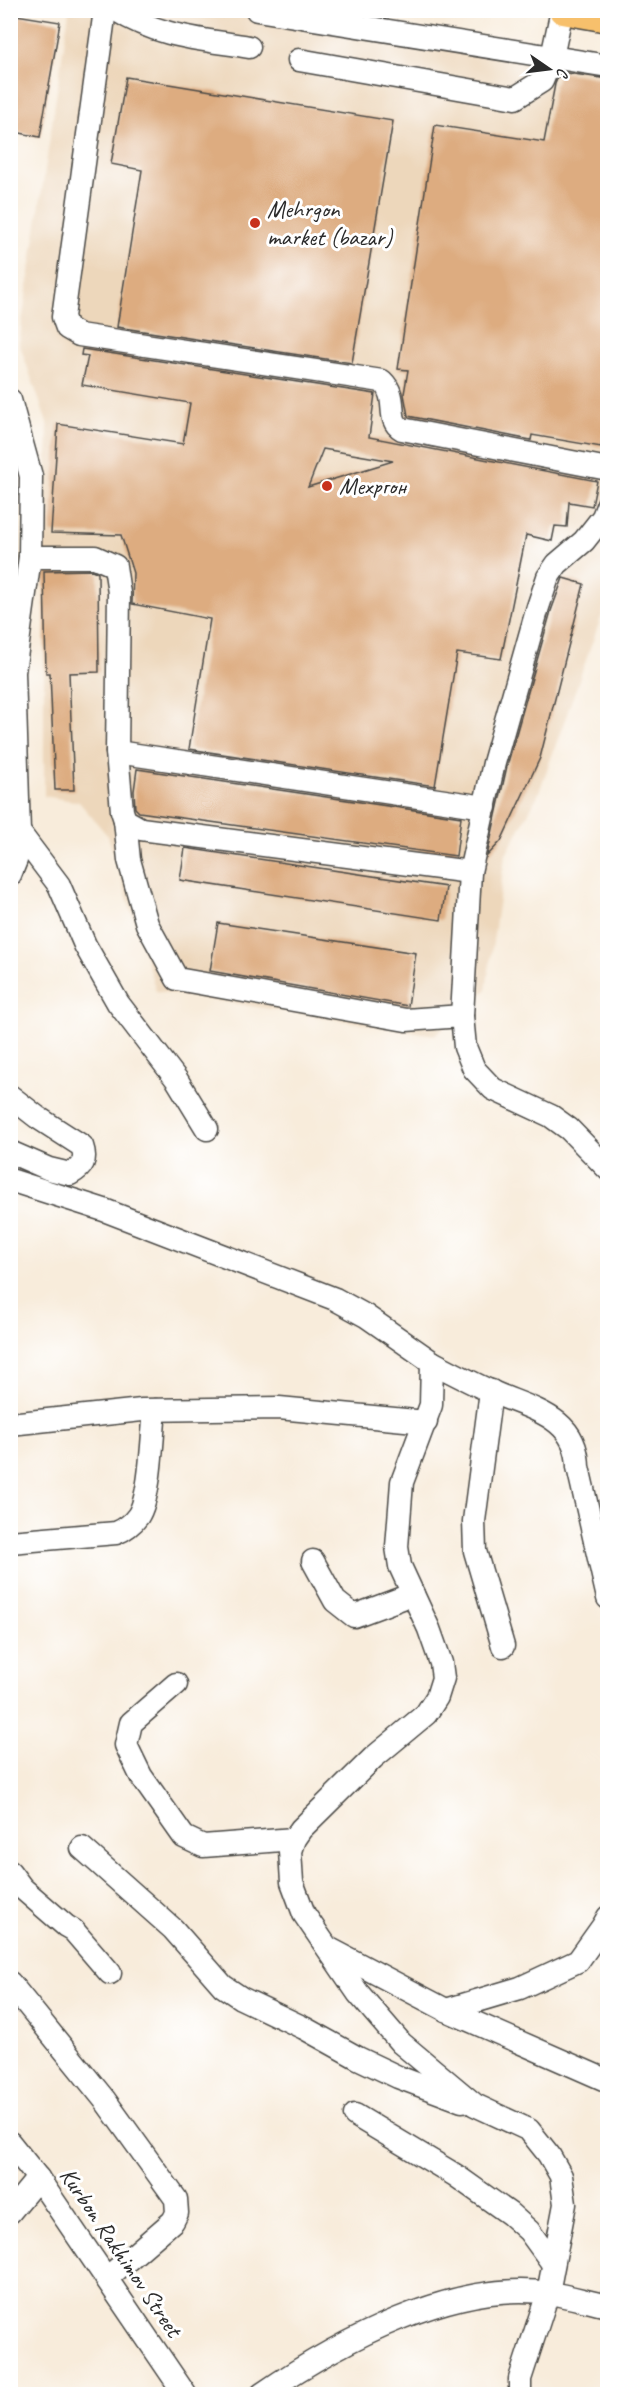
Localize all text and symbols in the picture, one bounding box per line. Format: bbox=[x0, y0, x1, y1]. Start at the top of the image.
north arrow bbox=[519, 39, 579, 99]
text: С bbox=[551, 66, 573, 81]
place label: Mehrgon market (bazar) bbox=[267, 194, 393, 252]
marker: Mehrgon market (bazar) bbox=[248, 216, 262, 230]
place label: Мехргон bbox=[339, 471, 408, 501]
marker: Мехргон bbox=[320, 479, 334, 493]
street label: Kurbon Rakhimov Street bbox=[53, 2162, 190, 2344]

